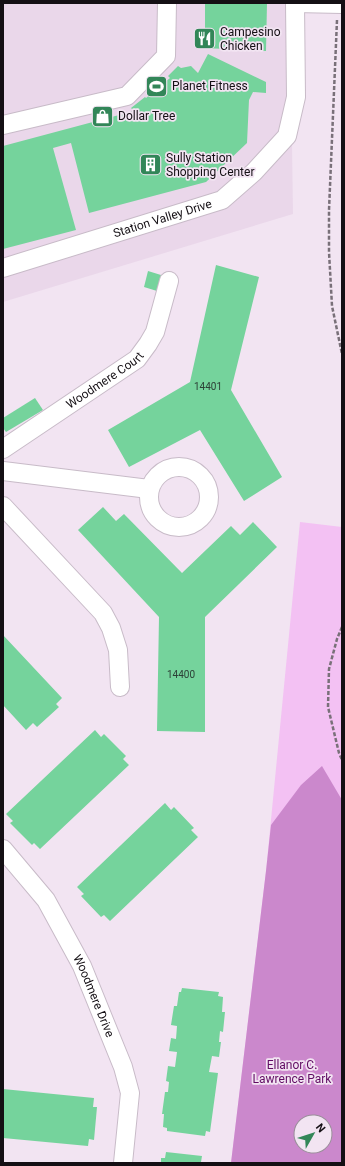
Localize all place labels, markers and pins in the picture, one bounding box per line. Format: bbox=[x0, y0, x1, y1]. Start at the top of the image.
place label: Campesino Chicken bbox=[220, 25, 281, 53]
restaurant icon: Campesino Chicken bbox=[191, 26, 217, 52]
sports icon: Planet Fitness bbox=[144, 73, 170, 99]
place label: Planet Fitness bbox=[172, 79, 248, 93]
shop icon: Dollar Tree bbox=[89, 103, 115, 129]
place label: Dollar Tree bbox=[118, 109, 175, 123]
place label: Sully Station Shopping Center bbox=[166, 151, 254, 179]
building icon: Sully Station Shopping Center bbox=[137, 152, 163, 178]

